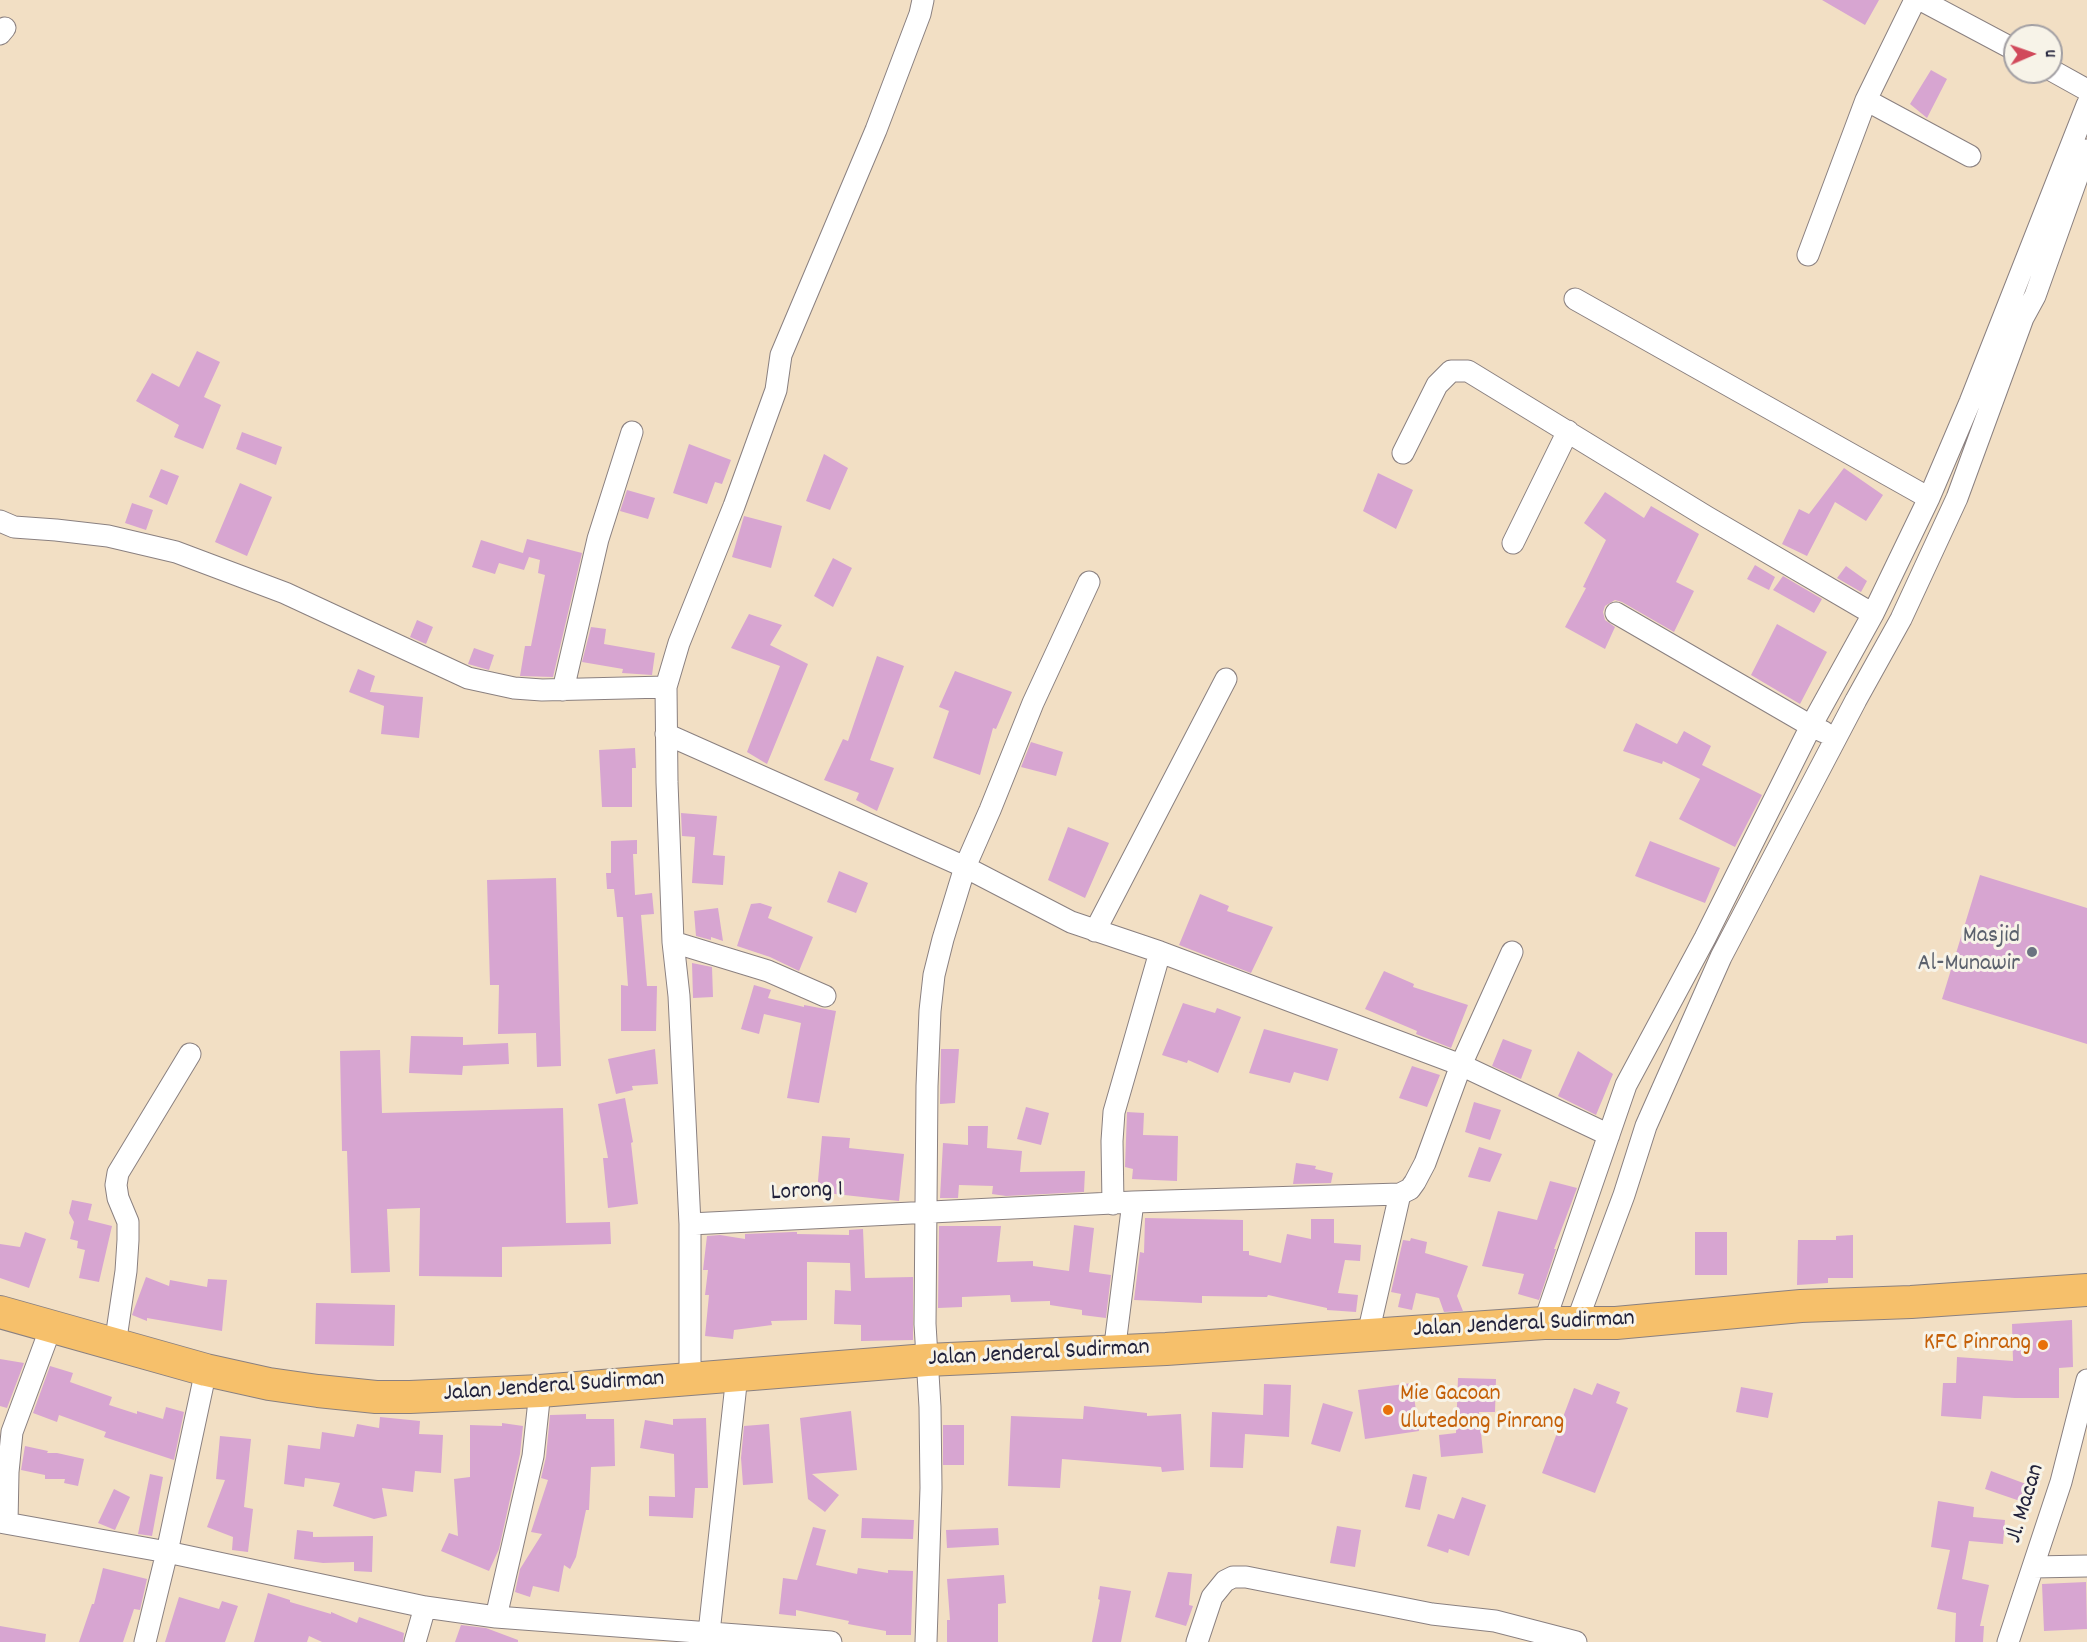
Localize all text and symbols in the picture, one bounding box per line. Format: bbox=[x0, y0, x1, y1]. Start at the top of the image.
north arrow bbox=[2003, 24, 2063, 84]
text: U bbox=[2038, 49, 2061, 58]
place label: Masjid Al-Munawir bbox=[1917, 924, 2020, 980]
marker: Masjid Al-Munawir bbox=[2025, 945, 2039, 959]
street label: Lorong 1 bbox=[770, 1177, 844, 1209]
street label: Jalan Jenderal Sudirman bbox=[1413, 1306, 1635, 1346]
place label: KFC Pinrang bbox=[1924, 1331, 2031, 1359]
street label: Jalan Jenderal Sudirman bbox=[928, 1335, 1150, 1375]
marker: KFC Pinrang bbox=[2036, 1338, 2050, 1352]
street label: Jalan Jenderal Sudirman bbox=[443, 1366, 665, 1410]
place label: Mie Gacoan Ulutedong Pinrang bbox=[1400, 1382, 1564, 1438]
marker: Mie Gacoan Ulutedong Pinrang bbox=[1381, 1403, 1395, 1417]
street label: Jl. Macan bbox=[2001, 1461, 2053, 1547]

